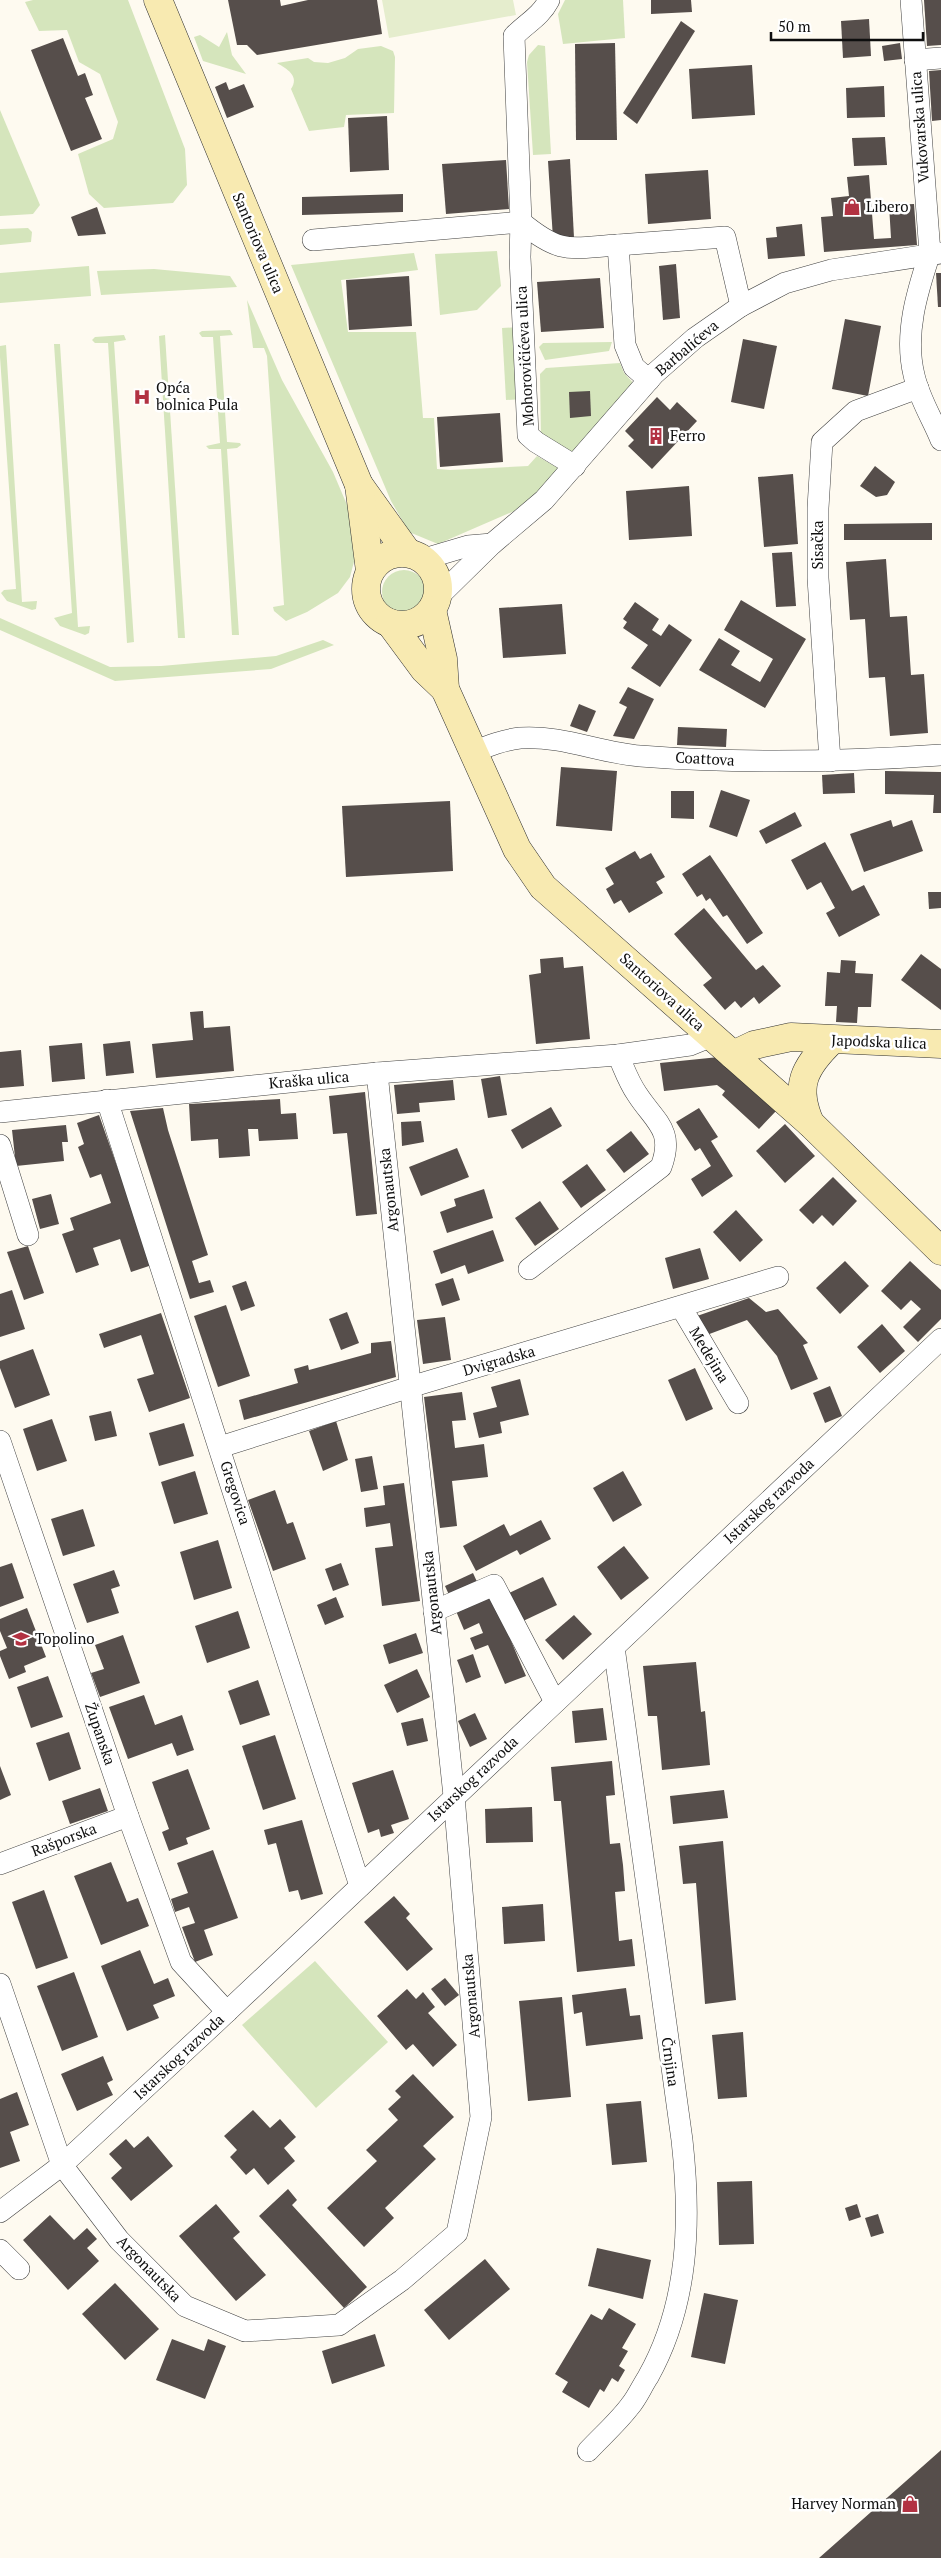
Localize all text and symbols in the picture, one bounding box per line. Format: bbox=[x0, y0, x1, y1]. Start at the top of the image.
scale bar bbox=[771, 10, 924, 42]
text: 50 m bbox=[778, 16, 811, 36]
street label: Vukovarska ulica bbox=[905, 70, 933, 184]
street label: Santoriova ulica bbox=[229, 189, 289, 296]
place label: Libero bbox=[866, 196, 909, 216]
shop icon: Libero bbox=[842, 197, 862, 217]
street label: Mohorovičićeva ulica bbox=[510, 285, 538, 427]
street label: Barbalićeva bbox=[651, 315, 722, 379]
place label: Opća bolnica Pula bbox=[156, 377, 239, 414]
hospital icon: Opća bolnica Pula bbox=[132, 387, 152, 407]
place label: Ferro bbox=[670, 425, 706, 445]
building icon: Ferro bbox=[646, 426, 666, 446]
street label: Sisačka bbox=[807, 520, 827, 569]
street label: Coattova bbox=[675, 746, 736, 770]
street label: Santoriova ulica bbox=[616, 948, 710, 1035]
street label: Japodska ulica bbox=[831, 1029, 928, 1053]
street label: Kraška ulica bbox=[268, 1065, 350, 1092]
street label: Argonautska bbox=[374, 1147, 402, 1233]
street label: Medejina bbox=[685, 1323, 735, 1386]
street label: Dvigradska bbox=[460, 1340, 537, 1380]
street label: Istarskog razvoda bbox=[719, 1453, 818, 1547]
street label: Gregovica bbox=[216, 1458, 256, 1528]
street label: Argonautska bbox=[417, 1550, 445, 1636]
place label: Topolino bbox=[35, 1628, 95, 1648]
school or university icon: Topolino bbox=[11, 1629, 31, 1649]
street label: Županska bbox=[81, 1700, 121, 1768]
street label: Istarskog razvoda bbox=[423, 1731, 522, 1825]
street label: Rašporska bbox=[28, 1817, 99, 1861]
street label: Argonautska bbox=[456, 1953, 484, 2039]
street label: Istarskog razvoda bbox=[129, 2009, 228, 2103]
street label: Črnjina bbox=[658, 2036, 684, 2088]
street label: Argonautska bbox=[113, 2231, 187, 2306]
place label: Harvey Norman bbox=[791, 2493, 896, 2513]
shop icon: Harvey Norman bbox=[900, 2494, 920, 2514]

